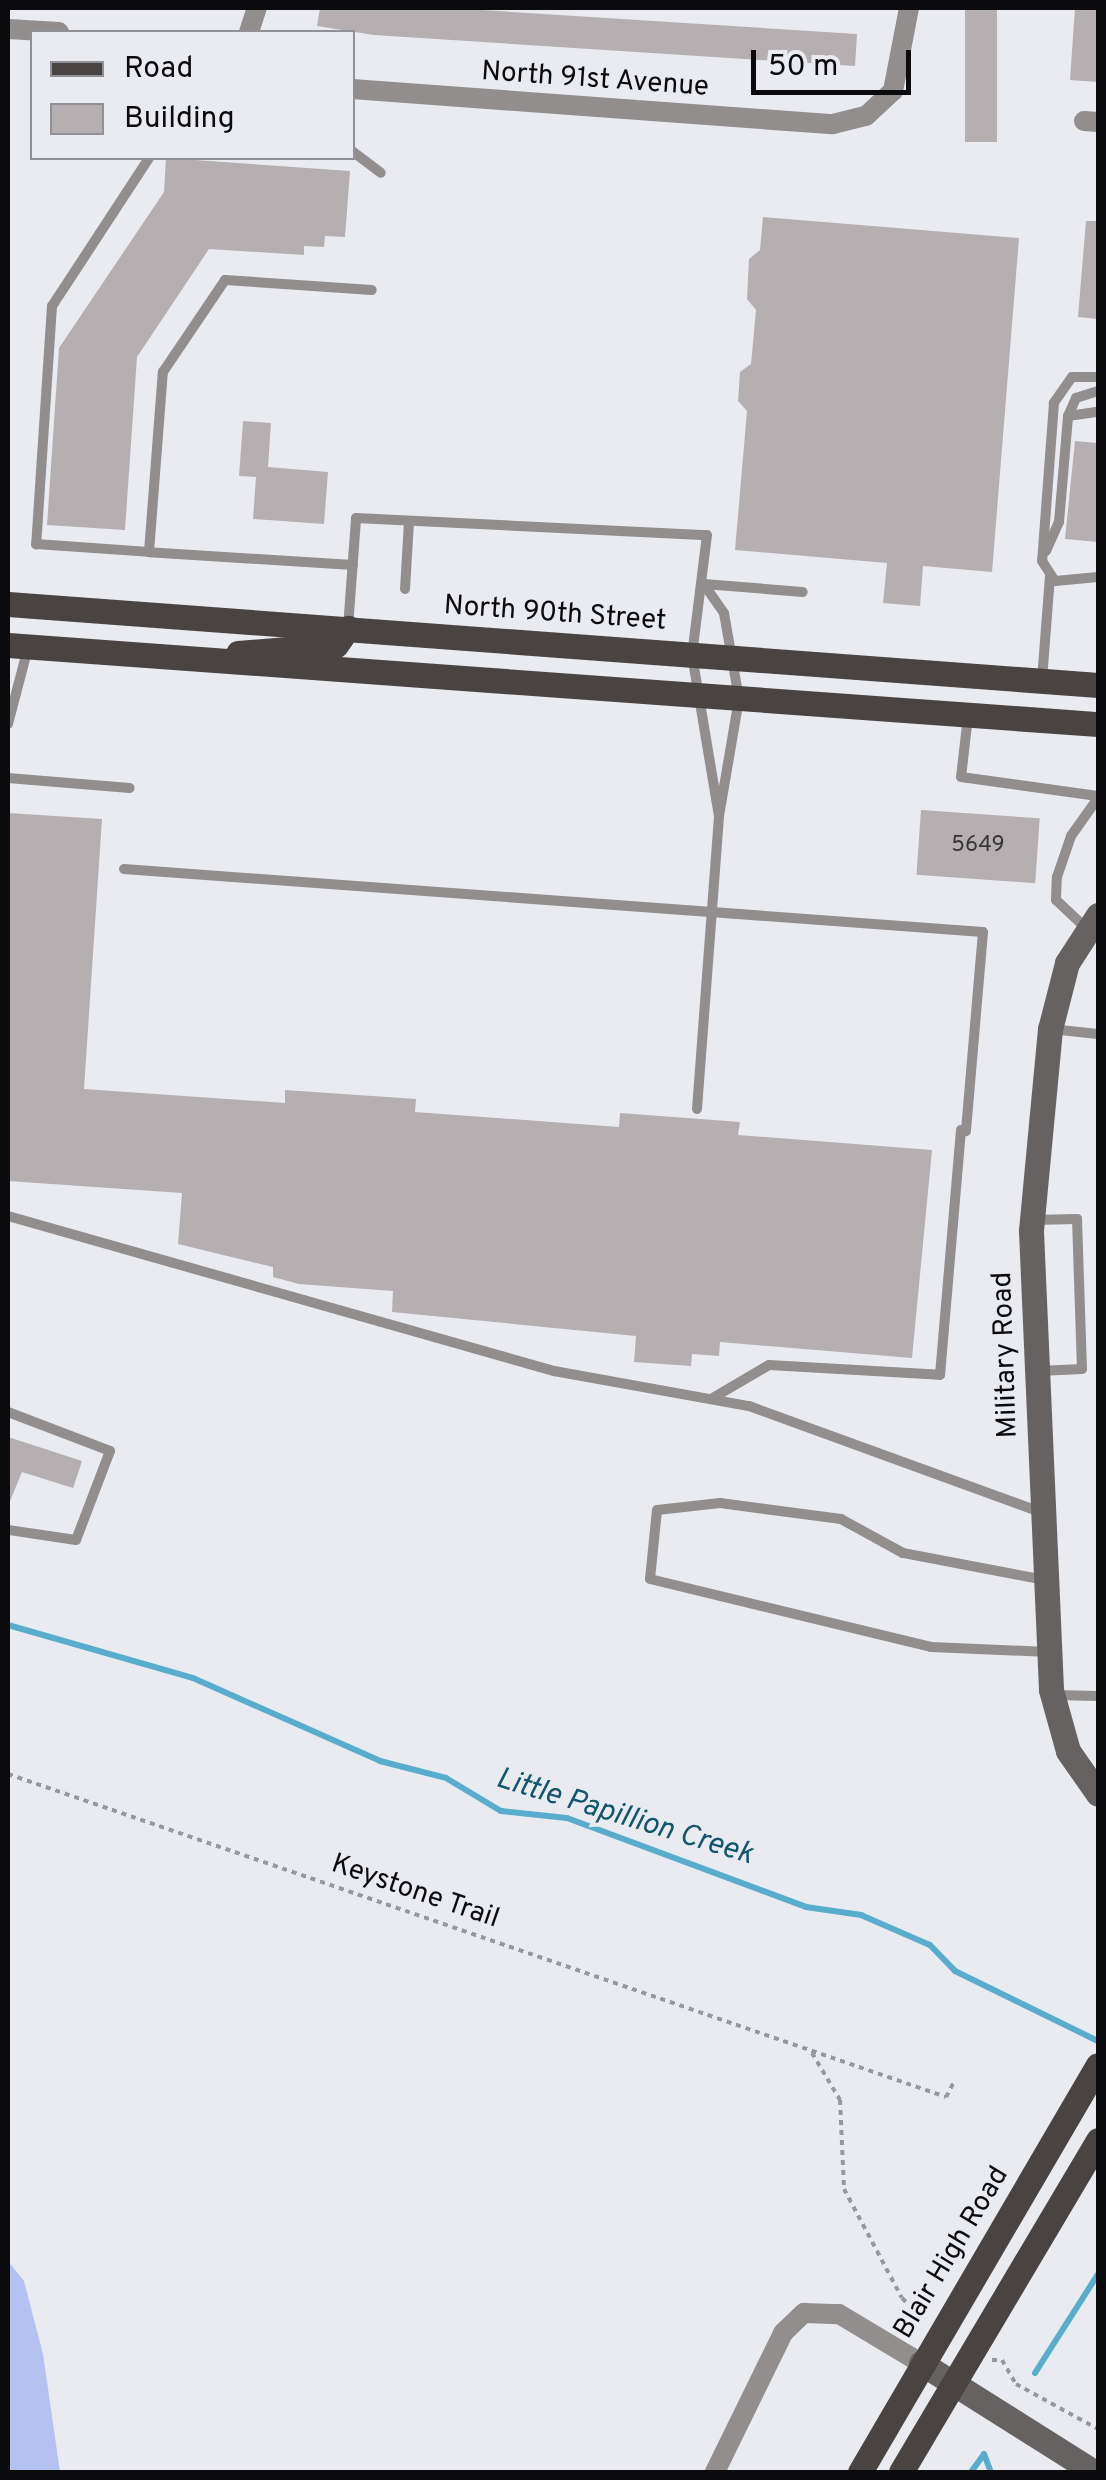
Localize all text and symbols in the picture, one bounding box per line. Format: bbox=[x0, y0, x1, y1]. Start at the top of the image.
legend bbox=[30, 30, 355, 160]
scale bar bbox=[756, 30, 916, 92]
text: 50 m bbox=[768, 49, 838, 86]
text: Road bbox=[124, 51, 193, 88]
street label: North 91st Avenue bbox=[479, 55, 711, 105]
text: Building bbox=[124, 101, 235, 138]
street label: North 90th Street bbox=[443, 589, 667, 639]
house number: 5649 bbox=[951, 833, 1005, 859]
street label: Military Road bbox=[986, 1271, 1026, 1439]
water label: Little Papillion Creek bbox=[491, 1762, 757, 1874]
street label: Keystone Trail bbox=[326, 1847, 504, 1937]
street label: Blair High Road bbox=[887, 2161, 1017, 2345]

